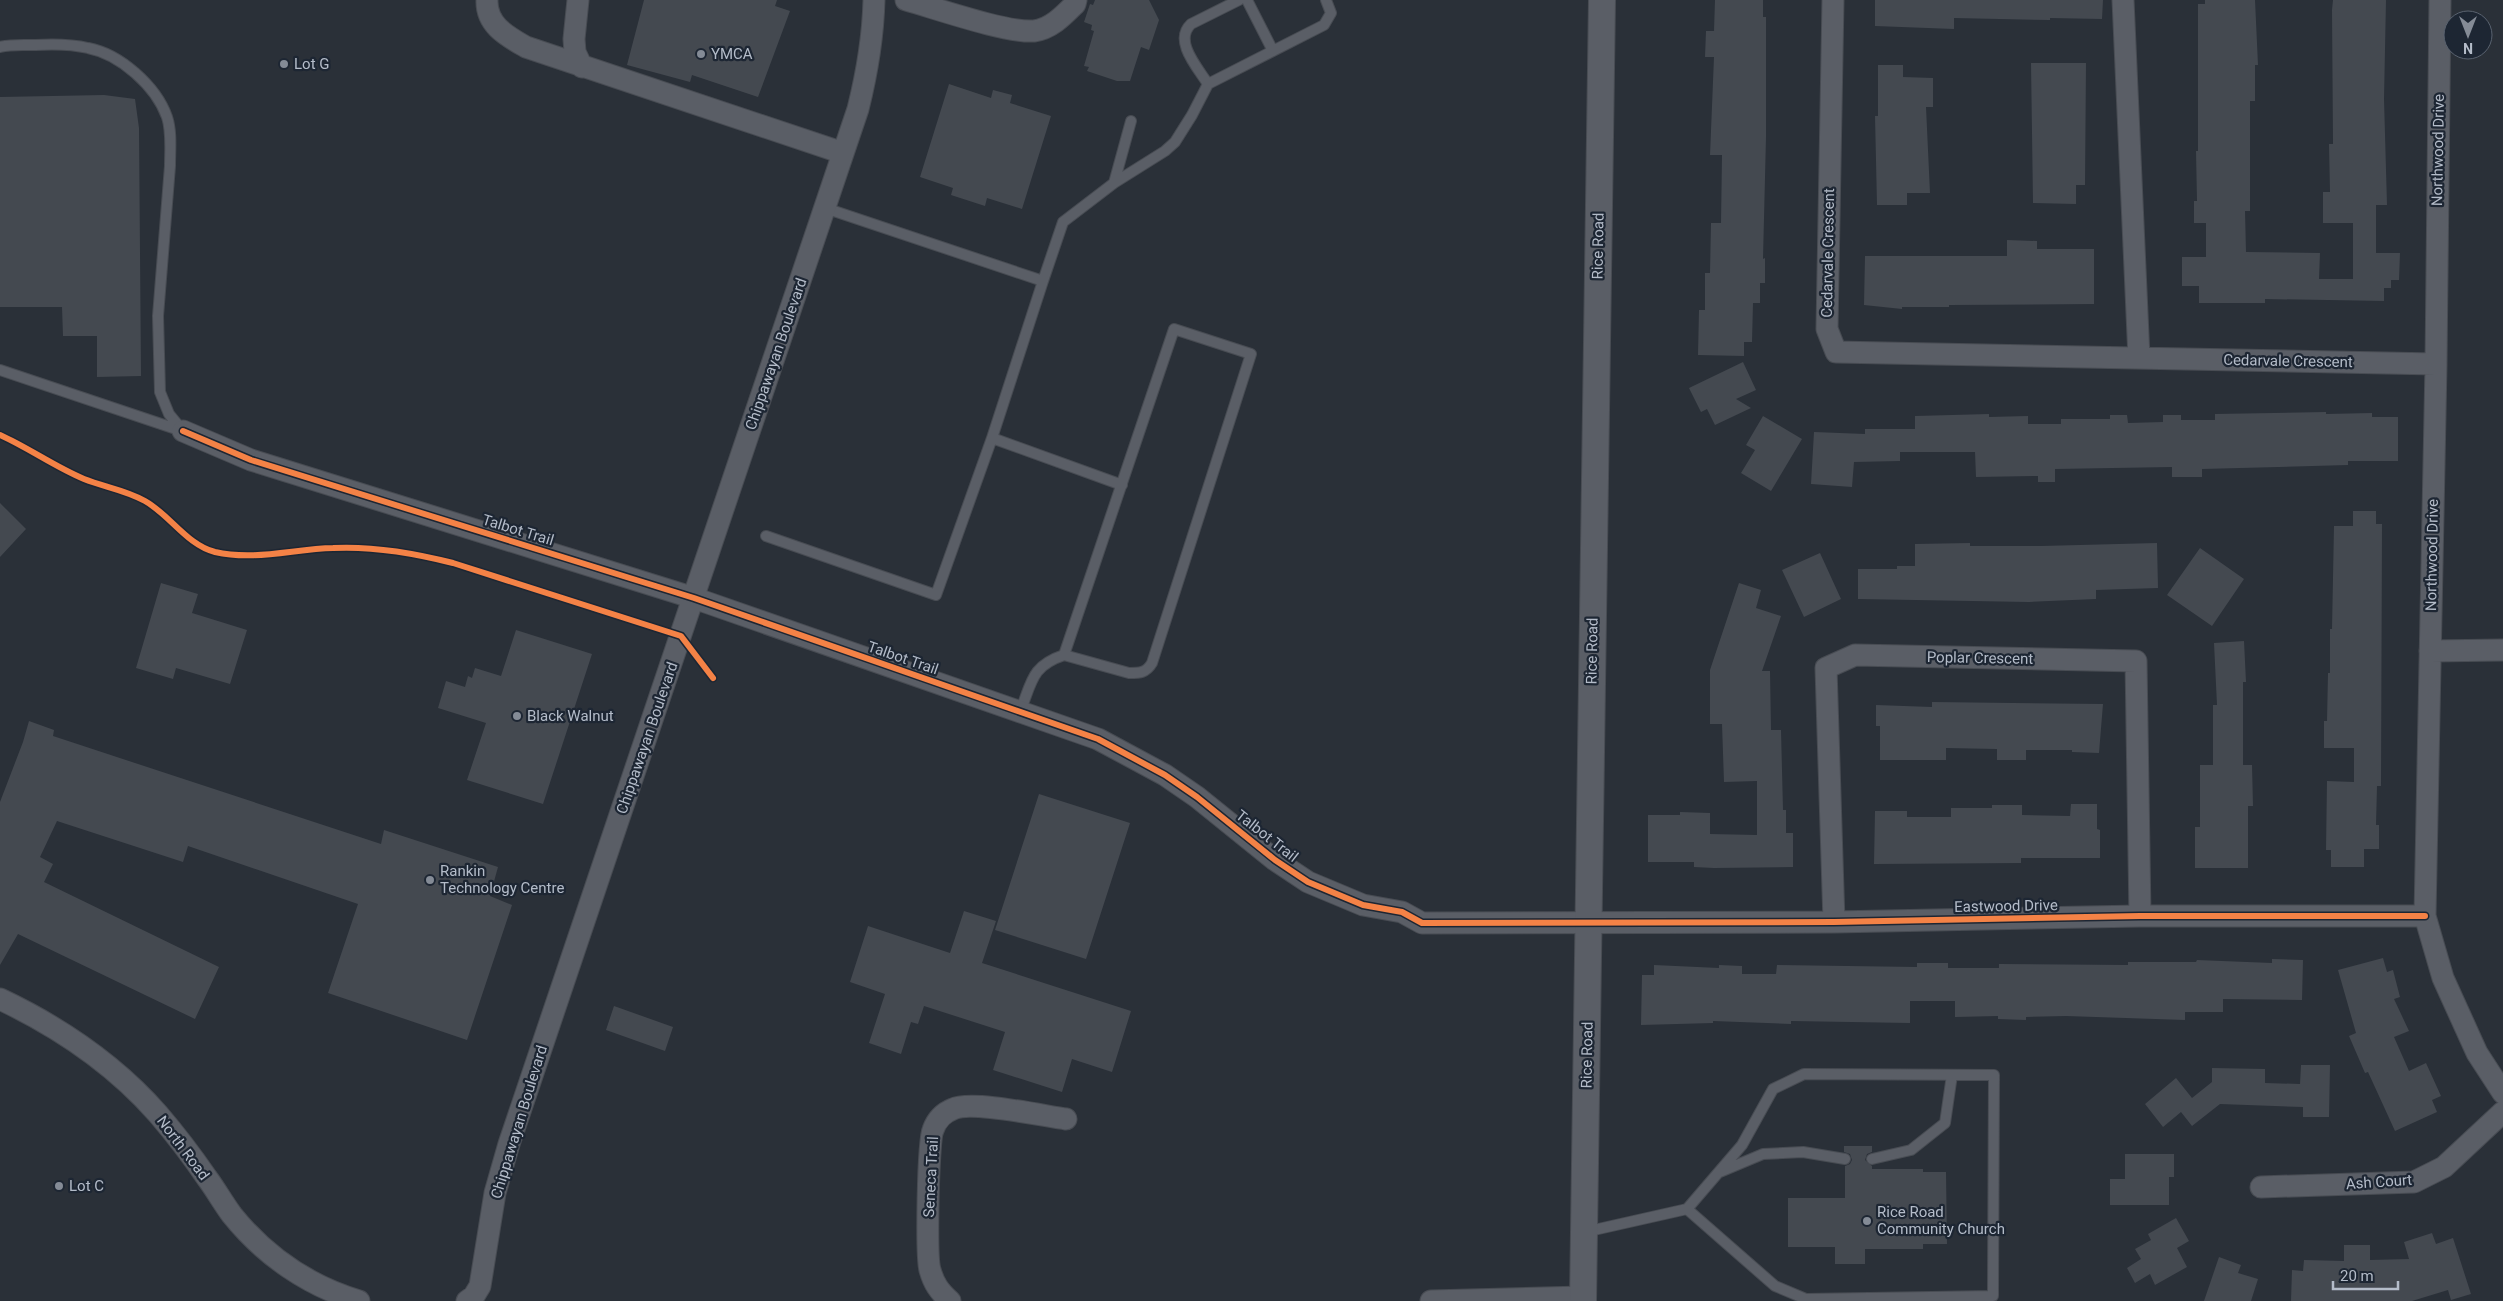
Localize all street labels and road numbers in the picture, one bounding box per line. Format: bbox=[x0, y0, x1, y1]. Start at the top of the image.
street label: Northwood Drive bbox=[2428, 94, 2448, 206]
street label: Cedarvale Crescent bbox=[1818, 188, 1838, 318]
street label: Rice Road bbox=[1588, 212, 1608, 280]
street label: Chippawayan Boulevard bbox=[742, 276, 810, 432]
street label: Cedarvale Crescent bbox=[2223, 351, 2353, 371]
street label: Northwood Drive bbox=[2422, 499, 2442, 611]
street label: Talbot Trail bbox=[480, 511, 556, 549]
street label: Rice Road bbox=[1582, 617, 1602, 685]
street label: Talbot Trail bbox=[865, 637, 941, 679]
street label: Poplar Crescent bbox=[1927, 648, 2033, 668]
street label: Chippawayan Boulevard bbox=[613, 660, 681, 816]
street label: Talbot Trail bbox=[1232, 806, 1302, 866]
street label: Eastwood Drive bbox=[1954, 896, 2058, 916]
street label: Rice Road bbox=[1577, 1021, 1597, 1089]
street label: Chippawayan Boulevard bbox=[487, 1043, 551, 1201]
street label: North Road bbox=[153, 1112, 213, 1184]
street label: Seneca Trail bbox=[920, 1136, 942, 1218]
street label: Ash Court bbox=[2345, 1171, 2413, 1193]

